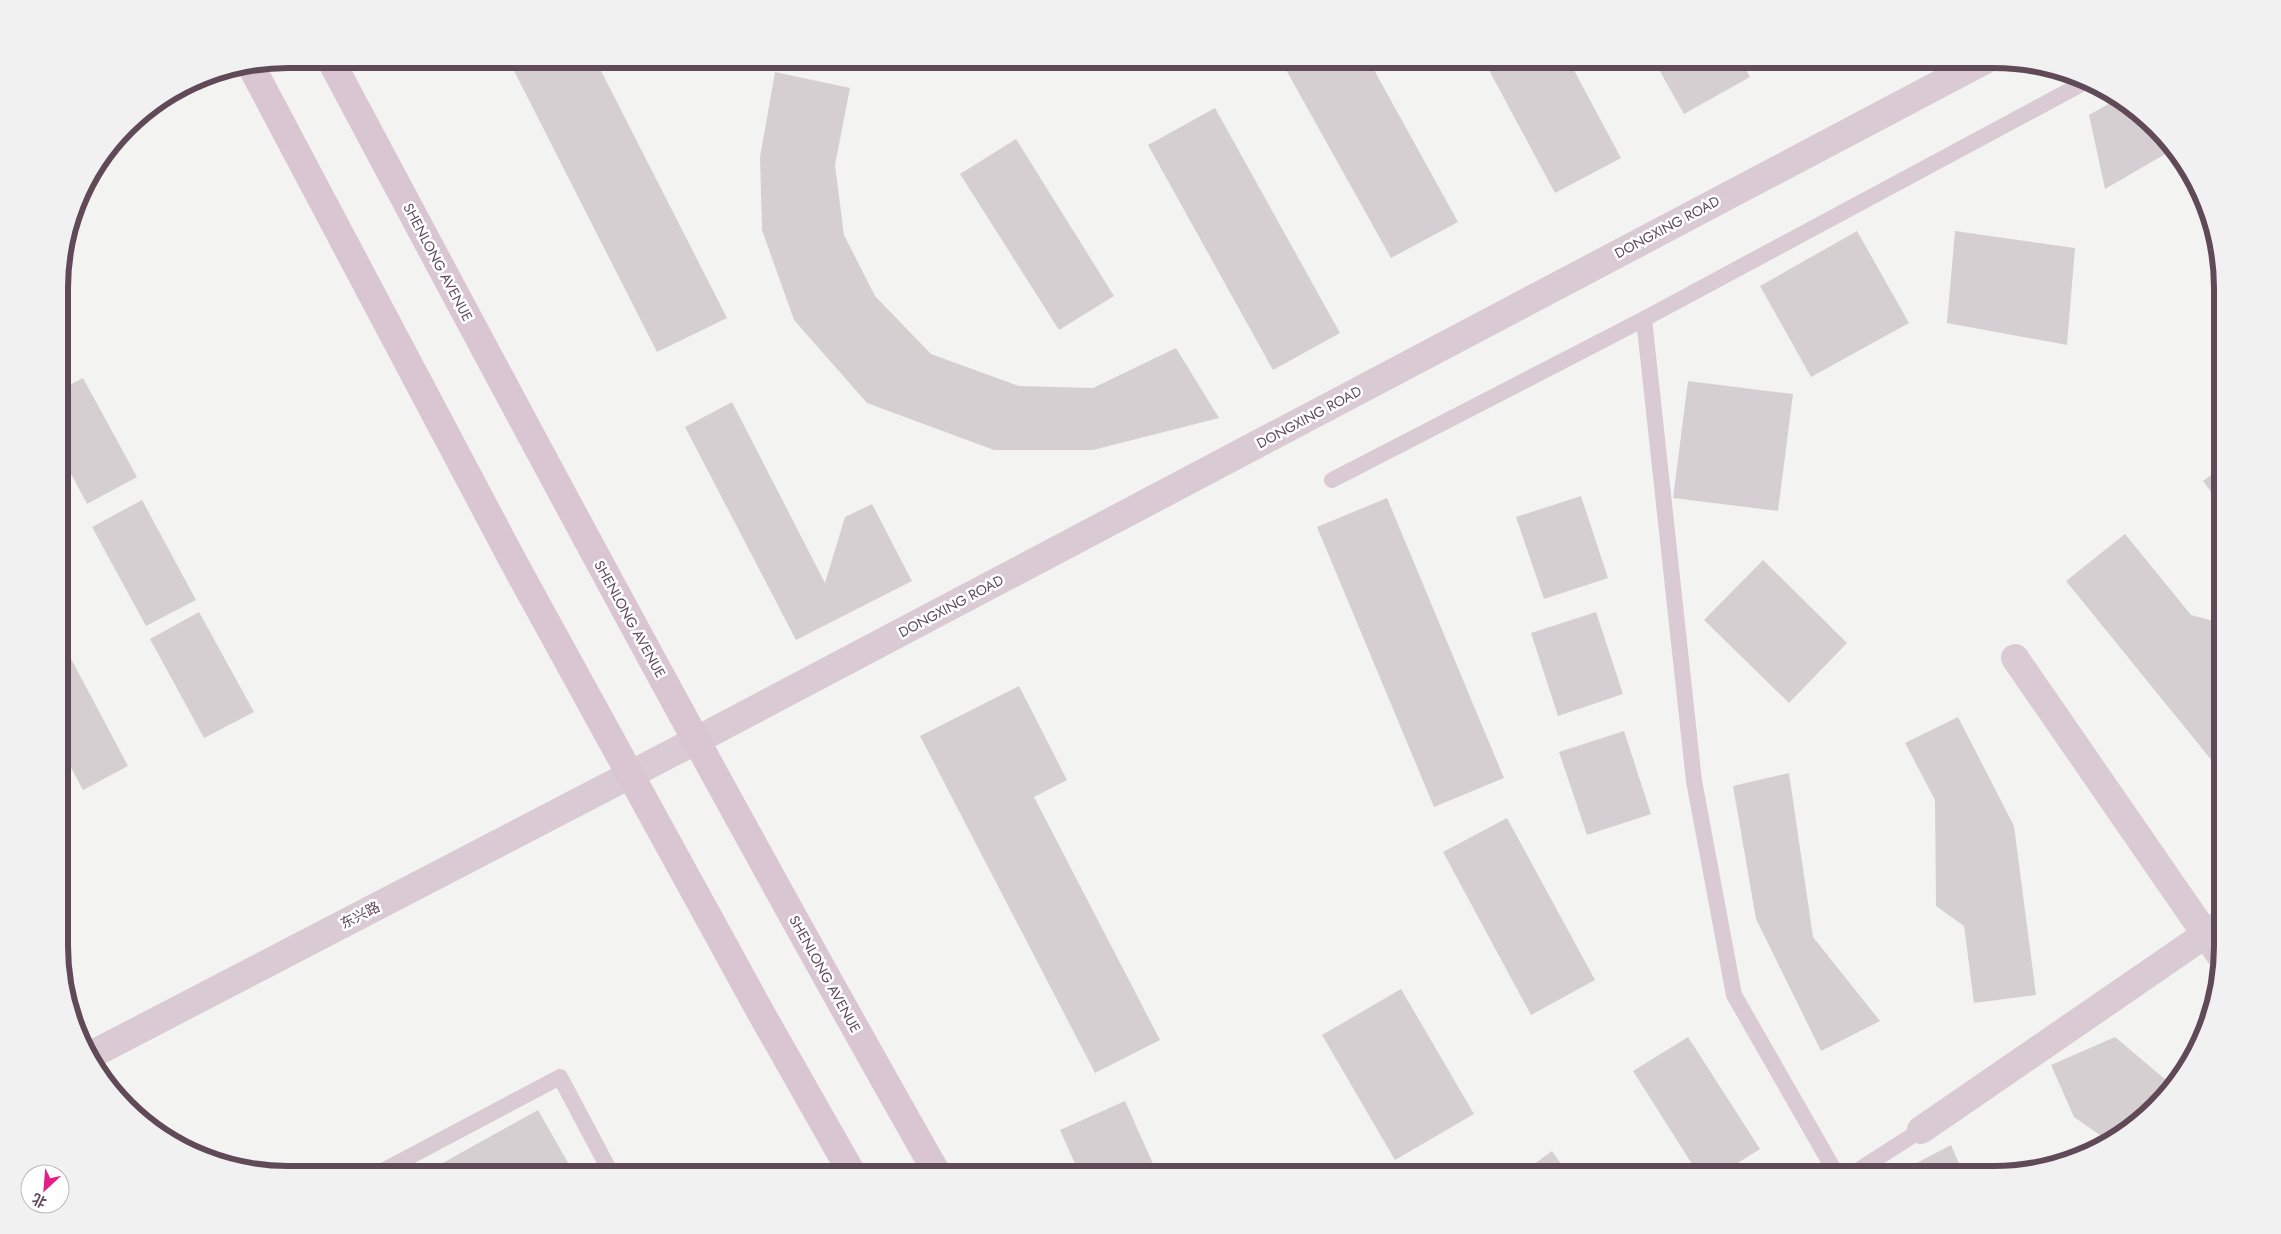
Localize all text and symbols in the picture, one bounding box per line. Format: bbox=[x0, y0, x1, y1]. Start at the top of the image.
street label: DONGXING ROAD bbox=[1611, 191, 1723, 263]
street label: SHENLONG AVENUE bbox=[398, 199, 478, 325]
street label: DONGXING ROAD bbox=[1253, 381, 1365, 453]
street label: SHENLONG AVENUE bbox=[589, 557, 671, 681]
street label: DONGXING ROAD bbox=[895, 570, 1007, 642]
street label: 东兴路 bbox=[337, 897, 383, 933]
street label: SHENLONG AVENUE bbox=[784, 912, 866, 1036]
north arrow bbox=[20, 1164, 70, 1214]
text: 北 bbox=[29, 1189, 50, 1213]

